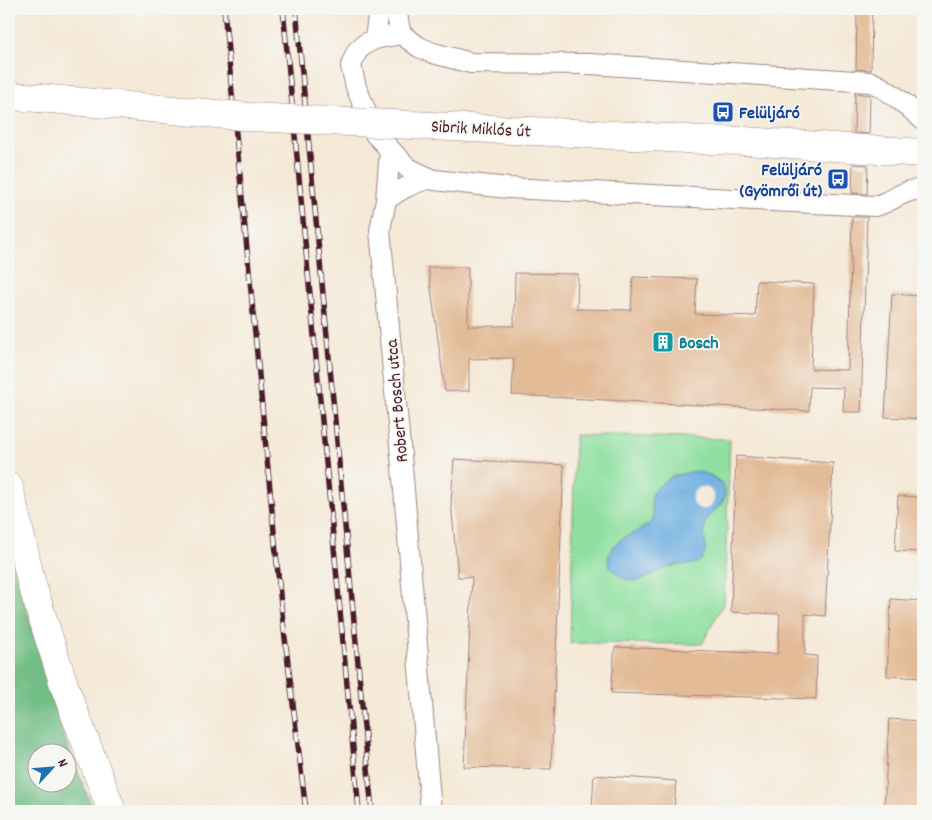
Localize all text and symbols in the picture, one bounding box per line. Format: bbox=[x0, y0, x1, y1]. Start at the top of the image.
bus stop icon: Felüljáró bbox=[711, 100, 735, 124]
place label: Felüljáró bbox=[739, 102, 800, 127]
street label: Sibrik Miklós út bbox=[430, 115, 532, 146]
place label: Felüljáró (Gyömrői út) bbox=[740, 159, 822, 205]
bus stop icon: Felüljáró (Gyömrői út) bbox=[826, 167, 850, 191]
building icon: Bosch bbox=[651, 330, 675, 354]
place label: Bosch bbox=[679, 332, 719, 357]
street label: Robert Bosch utca bbox=[381, 338, 416, 464]
north arrow bbox=[28, 742, 78, 792]
text: N bbox=[51, 756, 72, 771]

